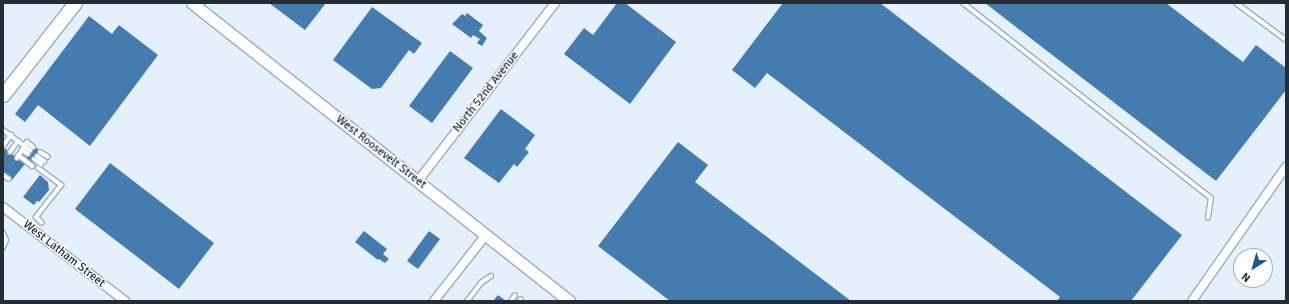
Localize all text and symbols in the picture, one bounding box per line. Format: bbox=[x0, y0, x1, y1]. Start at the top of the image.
street label: North 52nd Avenue bbox=[450, 49, 522, 135]
street label: West Roosevelt Street bbox=[333, 112, 429, 192]
street label: West Latham Street bbox=[20, 217, 108, 291]
north arrow bbox=[1233, 248, 1273, 288]
text: N bbox=[1239, 270, 1253, 285]

